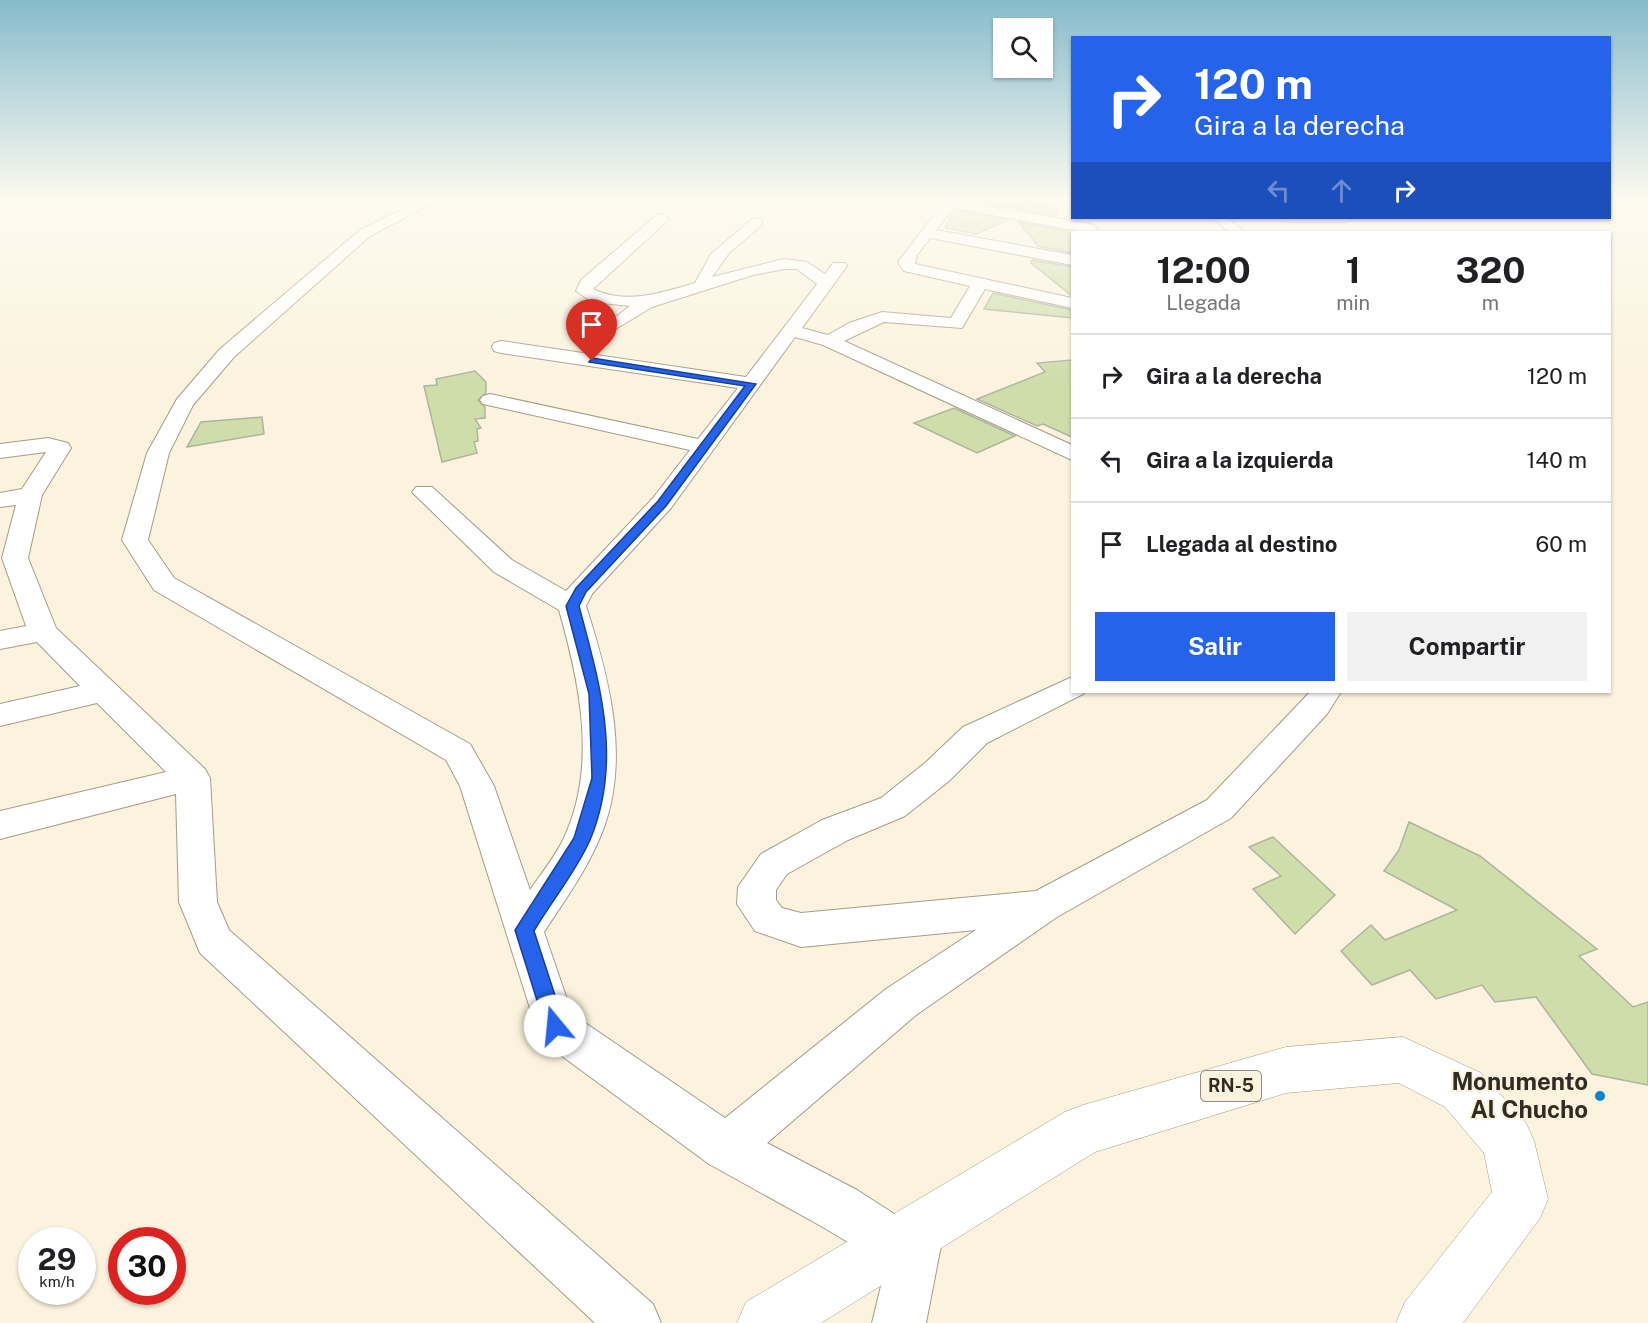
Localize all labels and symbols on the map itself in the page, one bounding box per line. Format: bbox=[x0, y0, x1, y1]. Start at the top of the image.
pin bbox=[566, 299, 617, 361]
position arrow bbox=[523, 994, 587, 1058]
place label: Monumento Al Chucho bbox=[1451, 1067, 1588, 1123]
road number: RN-5 bbox=[1201, 1071, 1261, 1101]
marker: Monumento Al Chucho bbox=[1593, 1089, 1607, 1103]
speed limit sign: 30 bbox=[108, 1227, 186, 1305]

